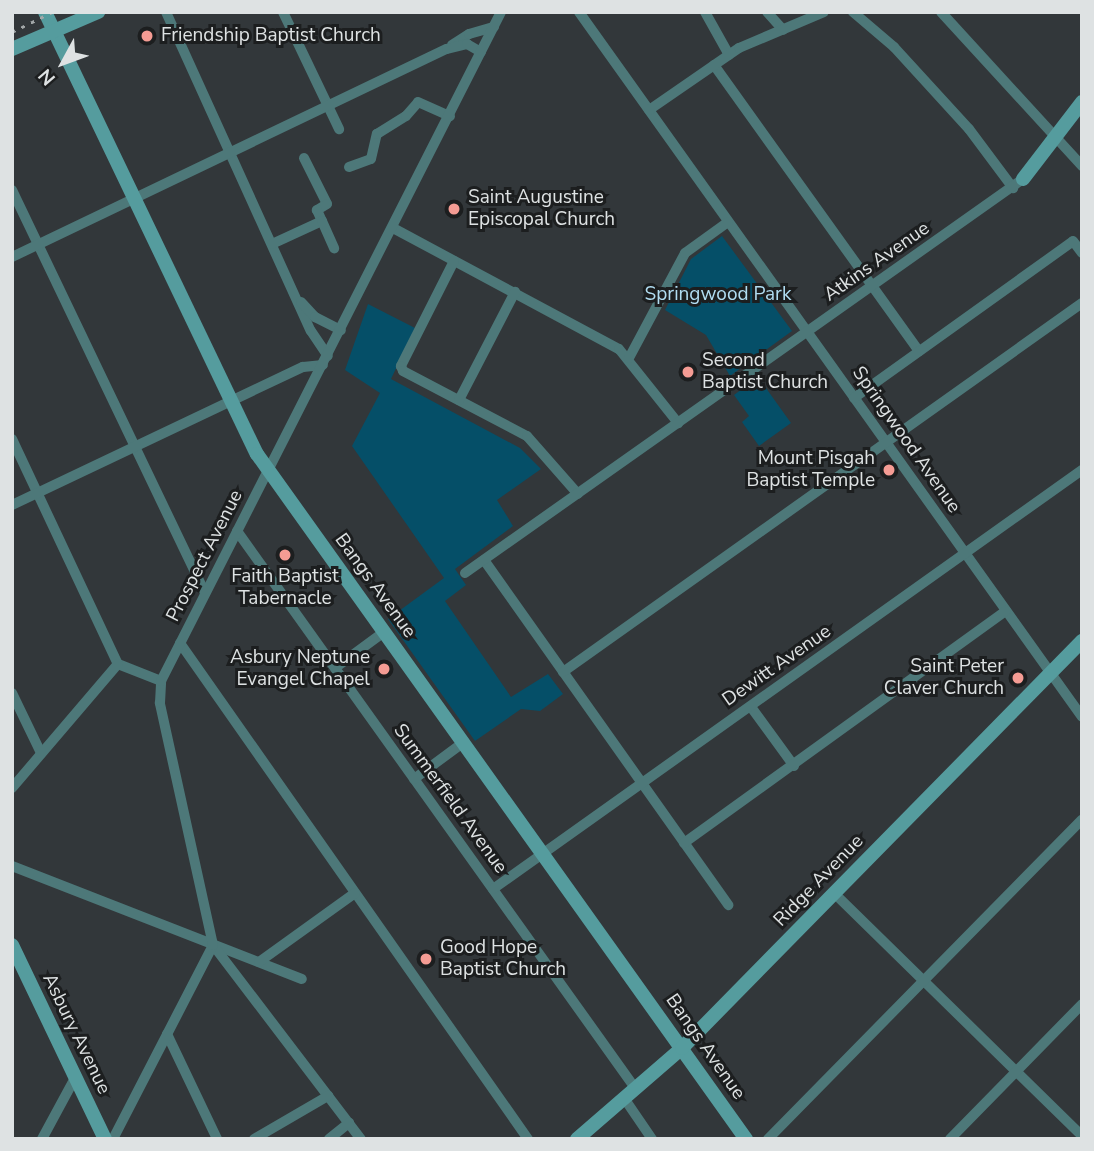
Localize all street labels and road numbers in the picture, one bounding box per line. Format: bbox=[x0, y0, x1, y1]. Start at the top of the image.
street label: Atkins Avenue bbox=[820, 217, 934, 307]
street label: Springwood Avenue bbox=[847, 362, 965, 518]
street label: Prospect Avenue bbox=[162, 486, 248, 626]
street label: Bangs Avenue bbox=[329, 529, 421, 643]
street label: Dewitt Avenue bbox=[718, 620, 836, 712]
street label: Summerfield Avenue bbox=[388, 720, 512, 878]
street label: Ridge Avenue bbox=[769, 830, 869, 932]
street label: Asbury Avenue bbox=[37, 970, 115, 1098]
street label: Bangs Avenue bbox=[660, 990, 750, 1104]

